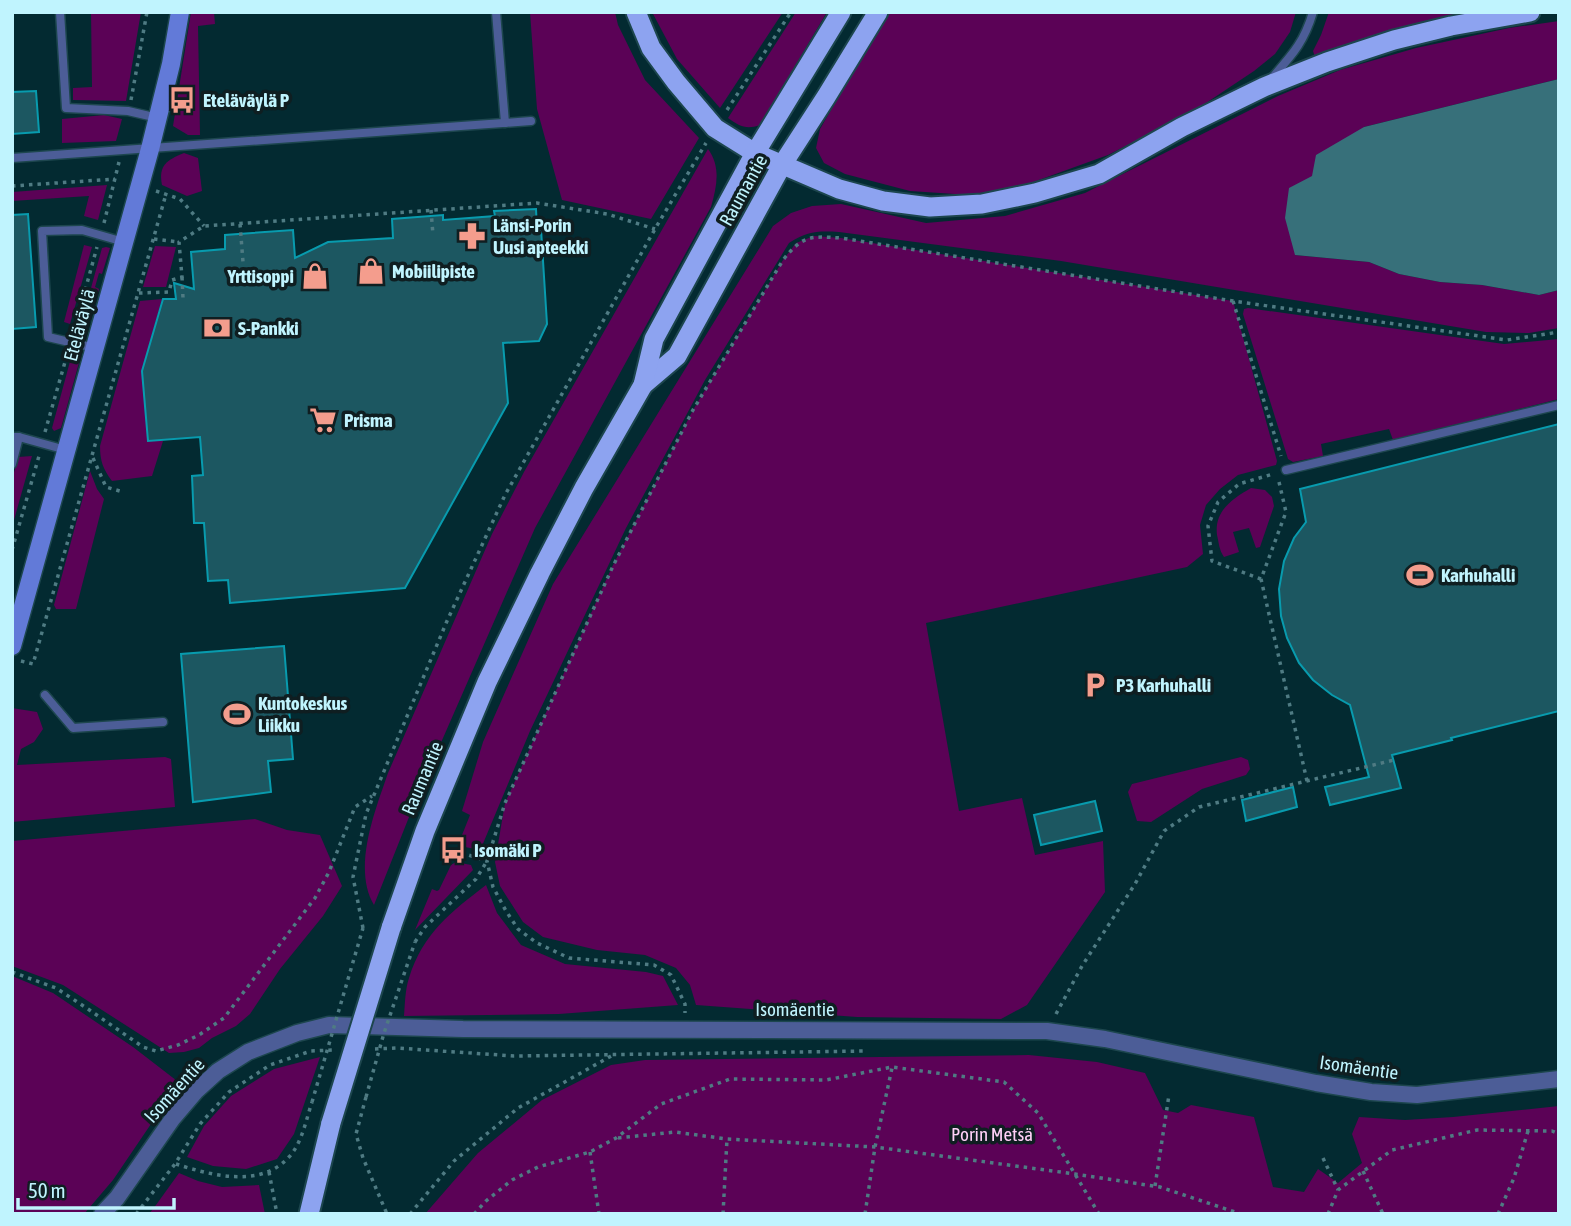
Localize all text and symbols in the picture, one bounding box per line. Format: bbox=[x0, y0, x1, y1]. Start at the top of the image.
bus stop icon: Eteläväylä P bbox=[167, 85, 197, 115]
place label: Eteläväylä P bbox=[203, 89, 290, 111]
street label: Raumantie bbox=[715, 151, 771, 229]
place label: Länsi-Porin Uusi apteekki bbox=[493, 214, 588, 258]
pharmacy icon: Länsi-Porin Uusi apteekki bbox=[457, 221, 487, 251]
shop icon: Mobiilipiste bbox=[356, 256, 386, 286]
place label: Mobiilipiste bbox=[392, 260, 475, 282]
shop icon: Yrttisoppi bbox=[300, 261, 330, 291]
place label: Yrttisoppi bbox=[227, 265, 294, 287]
street label: Eteläväylä bbox=[59, 286, 99, 364]
bank icon: S-Pankki bbox=[202, 313, 232, 343]
place label: S-Pankki bbox=[238, 317, 299, 339]
supermarket icon: Prisma bbox=[308, 405, 338, 435]
place label: Prisma bbox=[344, 409, 393, 431]
sports icon: Karhuhalli bbox=[1405, 560, 1435, 590]
place label: Karhuhalli bbox=[1441, 564, 1515, 586]
parking icon: P3 Karhuhalli bbox=[1080, 670, 1110, 700]
place label: P3 Karhuhalli bbox=[1116, 674, 1211, 696]
place label: Kuntokeskus Liikku bbox=[258, 692, 348, 736]
sports icon: Kuntokeskus Liikku bbox=[222, 699, 252, 729]
street label: Raumantie bbox=[397, 738, 447, 818]
bus stop icon: Isomäki P bbox=[438, 835, 468, 865]
place label: Isomäki P bbox=[474, 839, 542, 861]
street label: Isomäentie bbox=[755, 998, 835, 1020]
street label: Isomäentie bbox=[1318, 1051, 1400, 1083]
street label: Isomäentie bbox=[139, 1053, 209, 1127]
park label: Porin Metsä bbox=[951, 1123, 1033, 1145]
scale bar bbox=[18, 1166, 173, 1210]
text: 50 m bbox=[28, 1178, 66, 1202]

